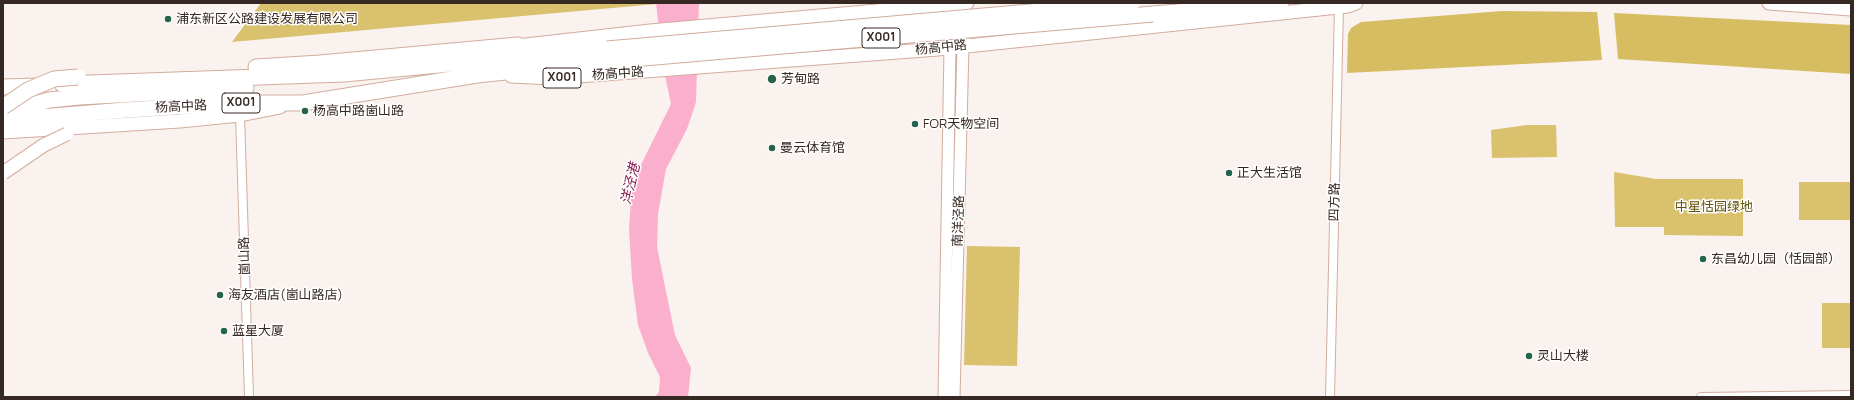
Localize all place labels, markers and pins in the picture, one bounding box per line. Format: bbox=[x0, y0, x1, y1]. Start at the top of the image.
place label: 浦东新区公路建设发展有限公司 bbox=[176, 11, 358, 27]
marker: 浦东新区公路建设发展有限公司 bbox=[163, 14, 173, 24]
place label: 芳甸路 bbox=[781, 71, 820, 87]
marker: 芳甸路 bbox=[766, 73, 778, 85]
place label: 杨高中路崮山路 bbox=[313, 103, 404, 119]
marker: 杨高中路崮山路 bbox=[300, 106, 310, 116]
place label: FOR天物空间 bbox=[923, 116, 999, 132]
marker: FOR天物空间 bbox=[910, 119, 920, 129]
place label: 曼云体育馆 bbox=[780, 140, 845, 156]
marker: 曼云体育馆 bbox=[767, 143, 777, 153]
place label: 正大生活馆 bbox=[1237, 165, 1302, 181]
marker: 正大生活馆 bbox=[1224, 168, 1234, 178]
place label: 东昌幼儿园（恬园部） bbox=[1711, 251, 1841, 267]
marker: 东昌幼儿园（恬园部） bbox=[1698, 254, 1708, 264]
place label: 海友酒店(崮山路店) bbox=[228, 287, 343, 303]
marker: 海友酒店(崮山路店) bbox=[215, 290, 225, 300]
place label: 蓝星大厦 bbox=[232, 323, 284, 339]
marker: 蓝星大厦 bbox=[219, 326, 229, 336]
place label: 灵山大楼 bbox=[1537, 348, 1589, 364]
marker: 灵山大楼 bbox=[1524, 351, 1534, 361]

